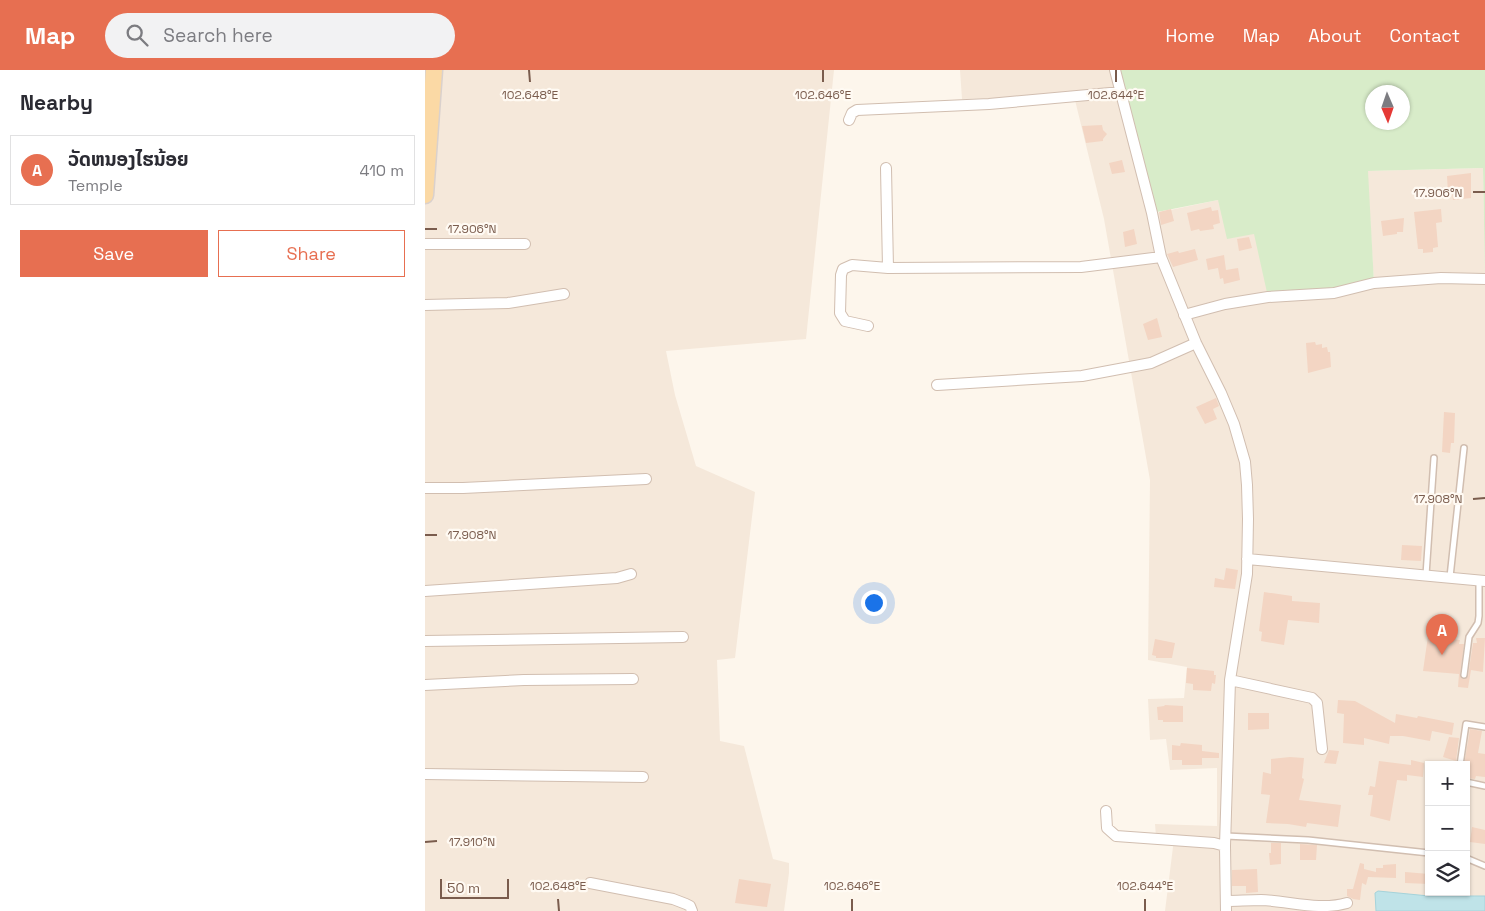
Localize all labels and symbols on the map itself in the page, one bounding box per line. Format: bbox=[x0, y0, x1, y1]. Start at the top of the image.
north arrow bbox=[1365, 85, 1410, 130]
text: 102.648°E bbox=[502, 87, 559, 103]
text: 102.646°E bbox=[795, 87, 851, 103]
text: 102.644°E bbox=[1088, 87, 1145, 103]
text: 17.906°N bbox=[1414, 185, 1462, 201]
text: 17.906°N bbox=[448, 221, 496, 237]
text: 17.908°N bbox=[1413, 491, 1463, 507]
text: 17.908°N bbox=[447, 527, 497, 543]
your location bbox=[861, 590, 887, 616]
pin: A bbox=[1426, 614, 1458, 655]
text: 17.910°N bbox=[449, 834, 495, 850]
scale bar bbox=[440, 876, 509, 899]
text: 102.648°E bbox=[530, 878, 587, 894]
text: 102.646°E bbox=[824, 878, 880, 894]
text: 102.644°E bbox=[1117, 878, 1174, 894]

